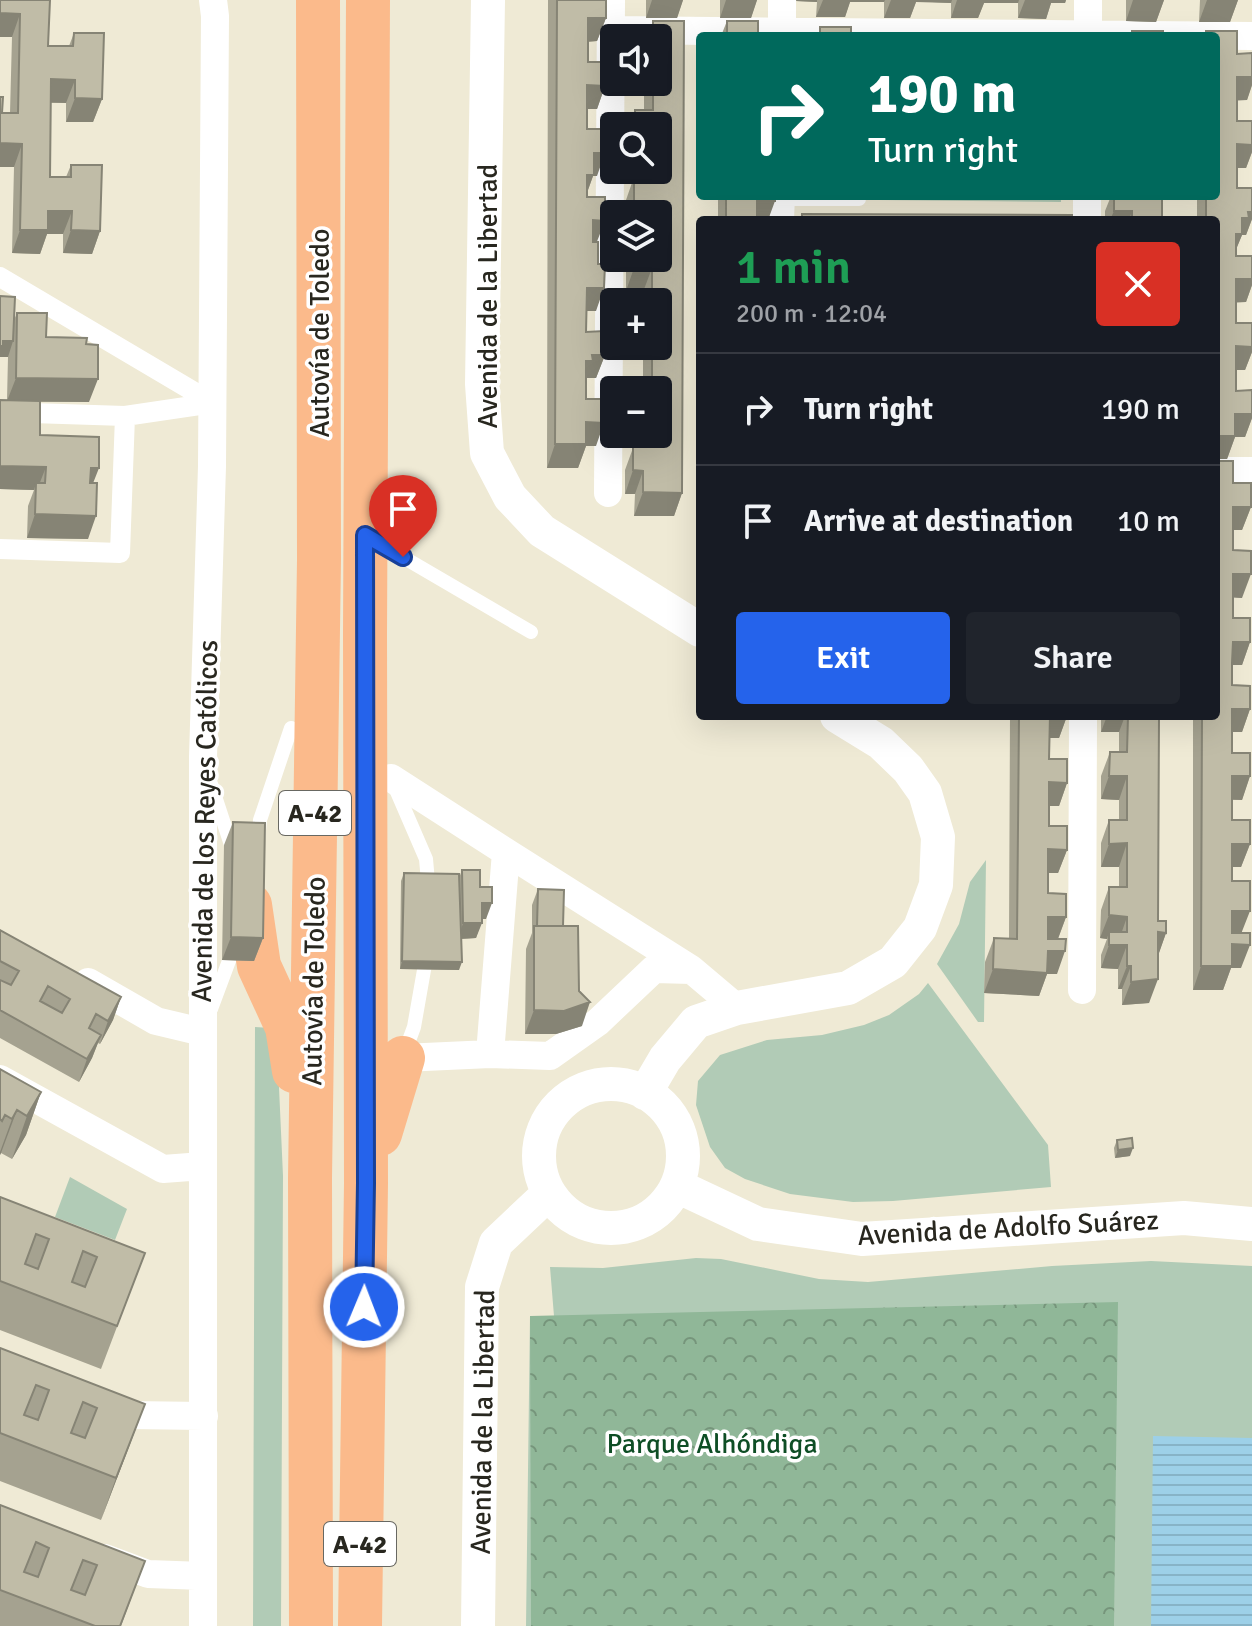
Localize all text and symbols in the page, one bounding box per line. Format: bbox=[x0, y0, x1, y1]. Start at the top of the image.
map controls bbox=[600, 24, 672, 448]
button: sound bbox=[600, 24, 672, 96]
text: 190 m bbox=[868, 59, 1016, 128]
icon: right bbox=[736, 64, 840, 168]
button: search bbox=[600, 112, 672, 184]
text: Turn right bbox=[868, 128, 1018, 173]
street label: Avenida de la Libertad bbox=[471, 164, 505, 428]
button: layers bbox=[600, 200, 672, 272]
street label: Autovía de Toledo bbox=[303, 228, 337, 438]
text: 1 min bbox=[736, 238, 851, 297]
button: close bbox=[1096, 242, 1180, 326]
button: + bbox=[600, 288, 672, 360]
text: 200 m · 12:04 bbox=[736, 298, 887, 330]
button: − bbox=[600, 376, 672, 448]
icon: right bbox=[736, 387, 780, 431]
text: Turn right bbox=[804, 391, 933, 428]
text: 190 m bbox=[1101, 391, 1180, 428]
pin bbox=[369, 475, 437, 557]
icon: arrive bbox=[381, 487, 425, 531]
icon: arrive bbox=[736, 499, 780, 543]
text: Arrive at destination bbox=[804, 503, 1073, 540]
text: 10 m bbox=[1117, 503, 1180, 540]
button: Exit bbox=[736, 612, 950, 704]
button: Share bbox=[966, 612, 1180, 704]
street label: Avenida de los Reyes Católicos bbox=[185, 639, 225, 1003]
road number: A-42 bbox=[279, 791, 351, 835]
street label: Autovía de Toledo bbox=[295, 876, 333, 1086]
street label: Avenida de Adolfo Suárez bbox=[857, 1203, 1160, 1253]
position arrow bbox=[322, 1265, 406, 1349]
street label: Avenida de la Libertad bbox=[464, 1289, 502, 1555]
park label: Parque Alhóndiga bbox=[606, 1427, 818, 1461]
road number: A-42 bbox=[324, 1522, 396, 1566]

